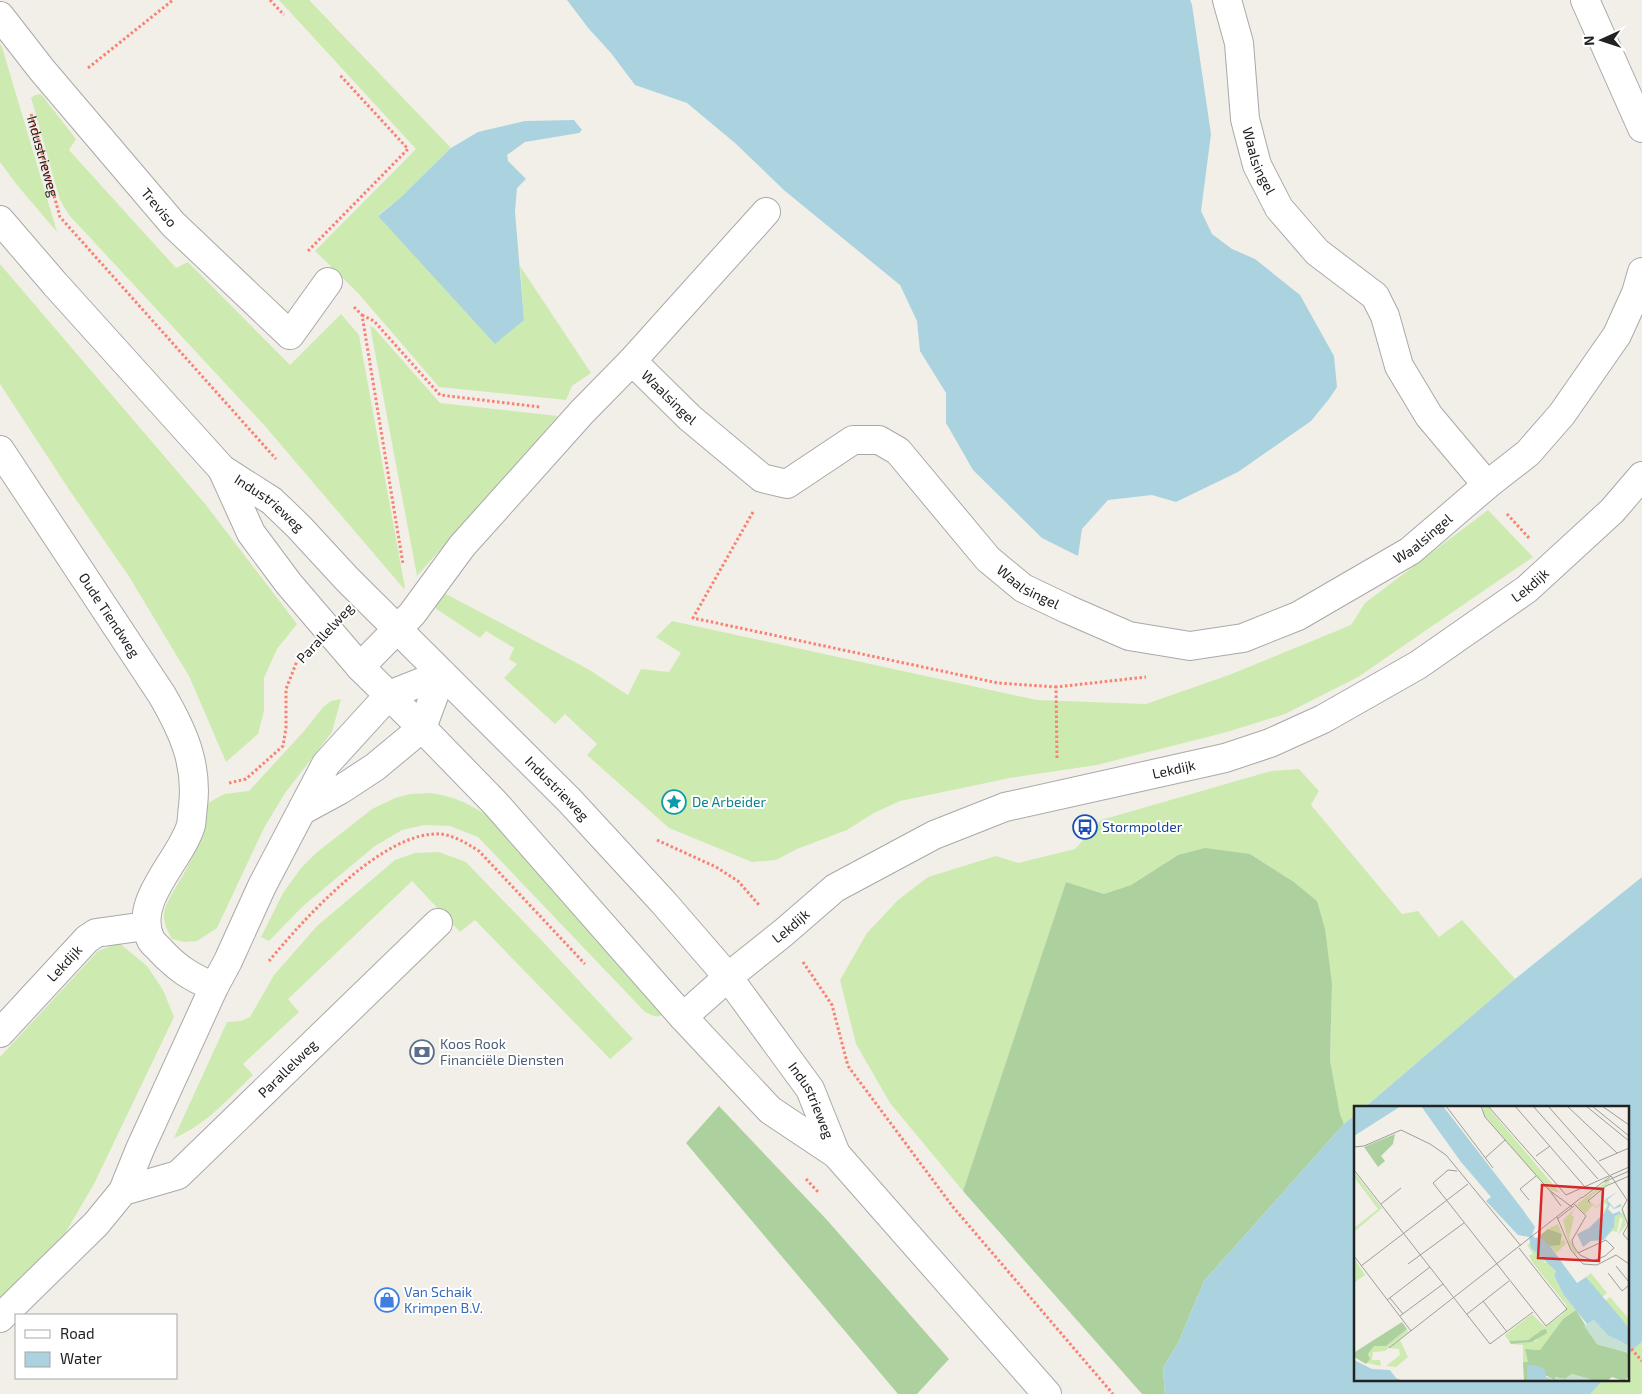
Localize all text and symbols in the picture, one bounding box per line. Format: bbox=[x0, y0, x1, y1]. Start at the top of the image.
north arrow bbox=[1577, 15, 1627, 65]
text: N bbox=[1580, 35, 1597, 46]
street label: Industrieweg bbox=[24, 114, 63, 199]
street label: Waalsingel bbox=[1239, 125, 1280, 198]
street label: Treviso bbox=[138, 184, 181, 230]
street label: Waalsingel bbox=[638, 366, 701, 429]
street label: Industrieweg bbox=[232, 470, 308, 535]
street label: Waalsingel bbox=[1390, 509, 1456, 567]
street label: Waalsingel bbox=[994, 561, 1063, 613]
street label: Lekdijk bbox=[1508, 564, 1552, 605]
street label: Oude Tiendweg bbox=[76, 569, 144, 661]
street label: Parallelweg bbox=[293, 599, 357, 666]
street label: Industrieweg bbox=[522, 752, 593, 824]
street label: Lekdijk bbox=[1150, 756, 1197, 782]
place icon: De Arbeider bbox=[661, 789, 687, 815]
place label: De Arbeider bbox=[692, 793, 766, 810]
bus stop icon: Stormpolder bbox=[1072, 814, 1098, 840]
place label: Stormpolder bbox=[1102, 818, 1183, 835]
street label: Lekdijk bbox=[768, 905, 813, 946]
street label: Lekdijk bbox=[43, 941, 85, 985]
place label: Koos Rook Financiële Diensten bbox=[440, 1035, 564, 1068]
street label: Parallelweg bbox=[254, 1036, 321, 1101]
bank icon: Koos Rook Financiële Diensten bbox=[409, 1039, 435, 1065]
street label: Industrieweg bbox=[785, 1059, 838, 1141]
inset map bbox=[1354, 1106, 1630, 1382]
place label: Van Schaik Krimpen B.V. bbox=[404, 1283, 483, 1316]
shop icon: Van Schaik Krimpen B.V. bbox=[374, 1287, 400, 1313]
legend bbox=[15, 1314, 178, 1379]
text: Road bbox=[60, 1324, 95, 1342]
text: Water bbox=[60, 1349, 102, 1367]

